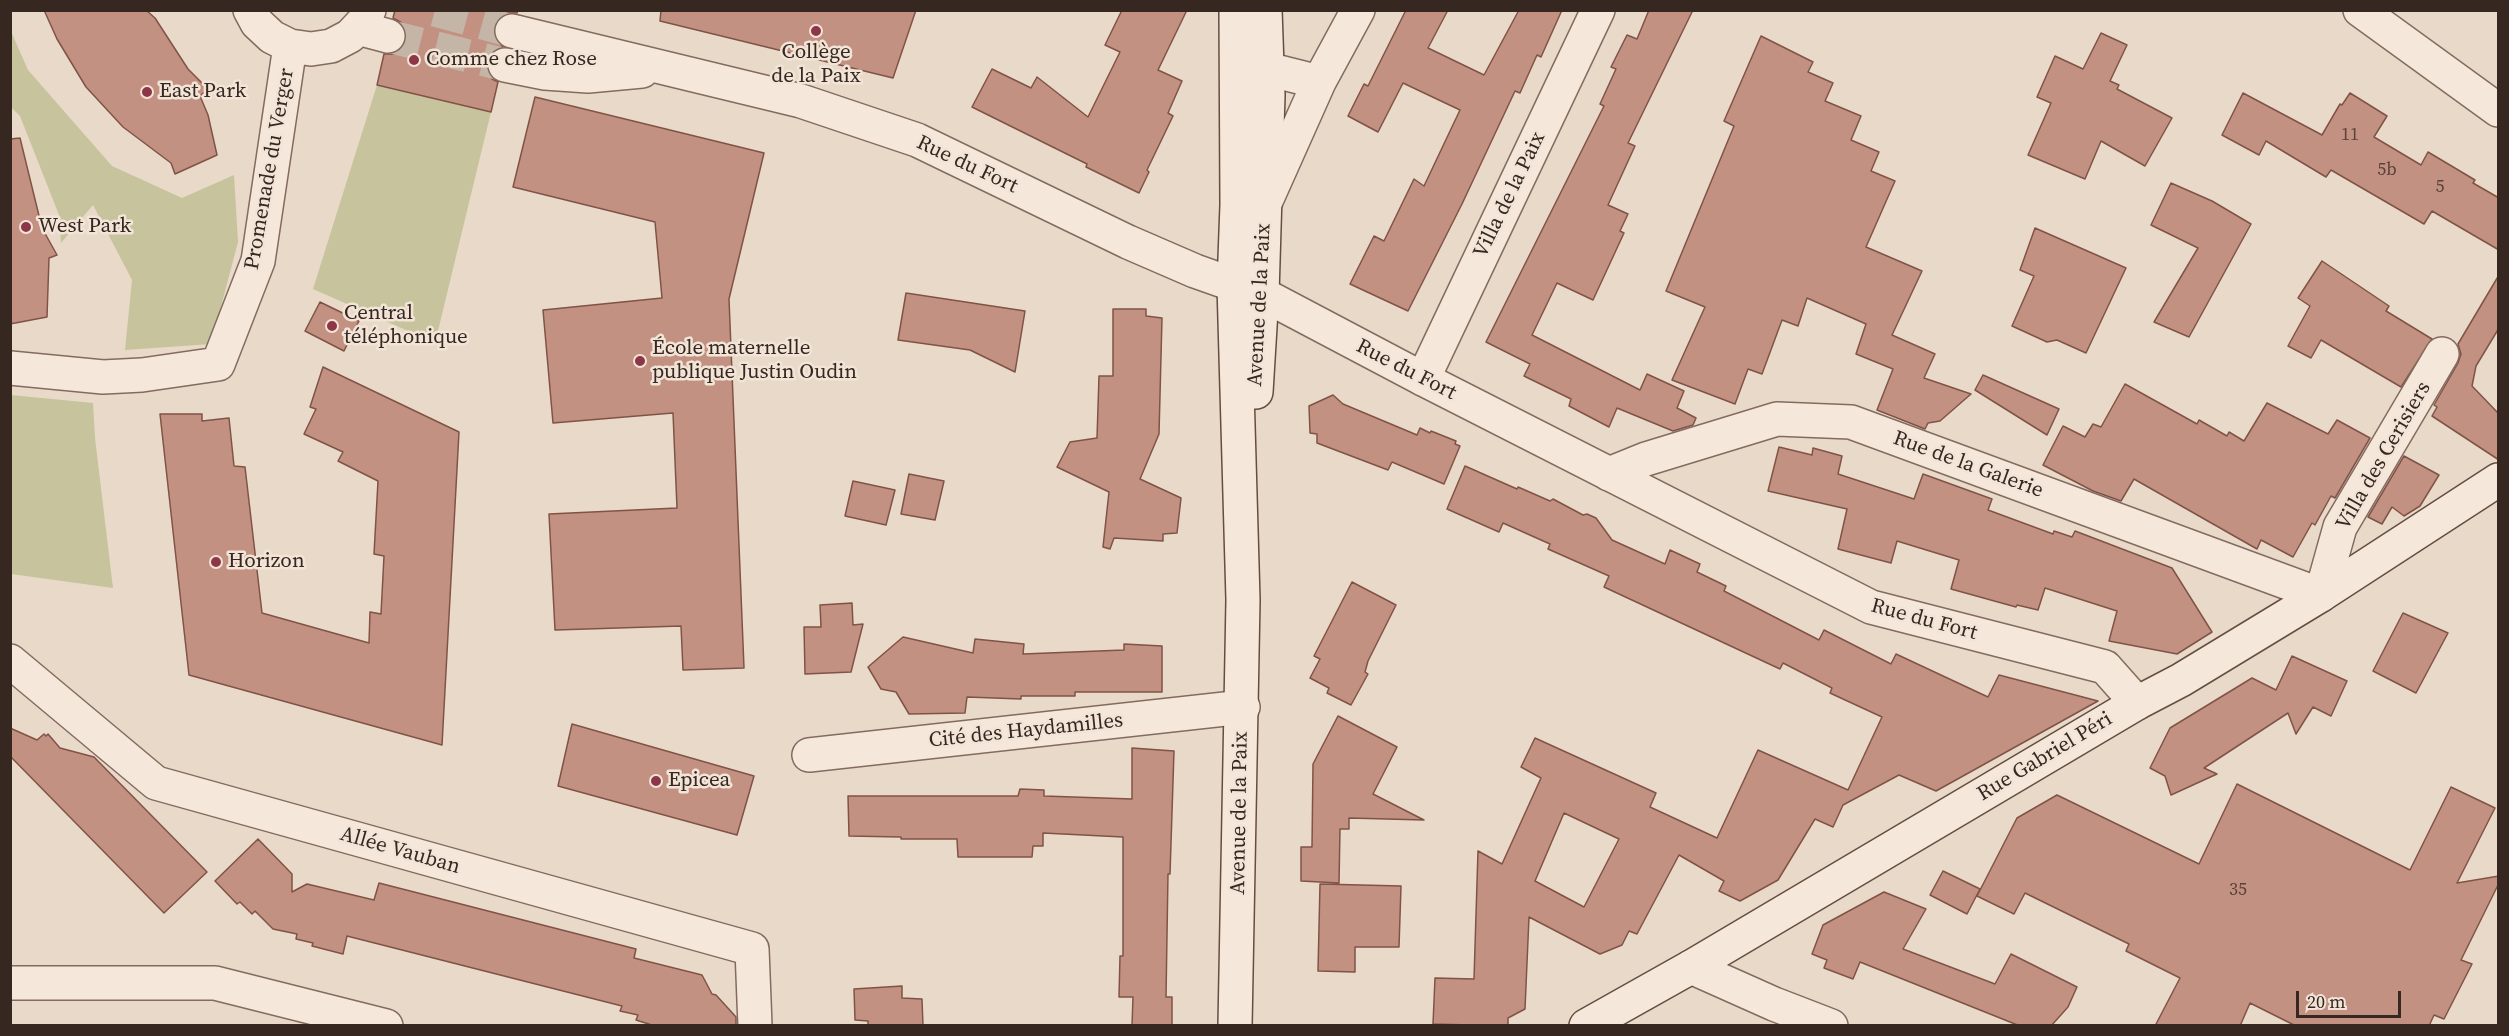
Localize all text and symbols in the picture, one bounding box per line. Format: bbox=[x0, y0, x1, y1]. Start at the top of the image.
marker: Collège de la Paix bbox=[809, 24, 823, 38]
place label: Collège de la Paix bbox=[771, 40, 861, 90]
place label: Comme chez Rose bbox=[426, 47, 597, 73]
marker: Comme chez Rose bbox=[407, 53, 421, 67]
street label: Promenade du Verger bbox=[240, 66, 300, 272]
place label: East Park bbox=[159, 79, 246, 105]
marker: East Park bbox=[140, 85, 154, 99]
house number: 11 bbox=[2341, 124, 2359, 146]
street label: Villa de la Paix bbox=[1469, 128, 1551, 262]
street label: Rue du Fort bbox=[912, 131, 1022, 199]
house number: 5b bbox=[2377, 159, 2397, 181]
house number: 5 bbox=[2436, 176, 2444, 198]
place label: West Park bbox=[38, 214, 131, 240]
marker: West Park bbox=[19, 220, 33, 234]
street label: Avenue de la Paix bbox=[1243, 223, 1277, 387]
place label: Central téléphonique bbox=[344, 301, 468, 351]
marker: Central téléphonique bbox=[325, 319, 339, 333]
street label: Rue du Fort bbox=[1352, 334, 1460, 406]
place label: École maternelle publique Justin Oudin bbox=[652, 336, 857, 386]
marker: École maternelle publique Justin Oudin bbox=[633, 354, 647, 368]
street label: Villa des Cerisiers bbox=[2331, 377, 2437, 535]
street label: Rue de la Galerie bbox=[1889, 426, 2047, 504]
place label: Horizon bbox=[228, 549, 305, 575]
marker: Horizon bbox=[209, 555, 223, 569]
street label: Rue du Fort bbox=[1868, 594, 1980, 646]
street label: Rue Gabriel Péri bbox=[1973, 707, 2117, 807]
street label: Cité des Haydamilles bbox=[928, 708, 1124, 754]
street label: Avenue de la Paix bbox=[1226, 731, 1254, 895]
place label: Epicea bbox=[668, 768, 730, 794]
marker: Epicea bbox=[649, 774, 663, 788]
street label: Allée Vauban bbox=[337, 822, 463, 880]
house number: 35 bbox=[2229, 879, 2247, 901]
scale bar bbox=[2299, 979, 2404, 1017]
text: 20 m bbox=[2307, 989, 2345, 1014]

